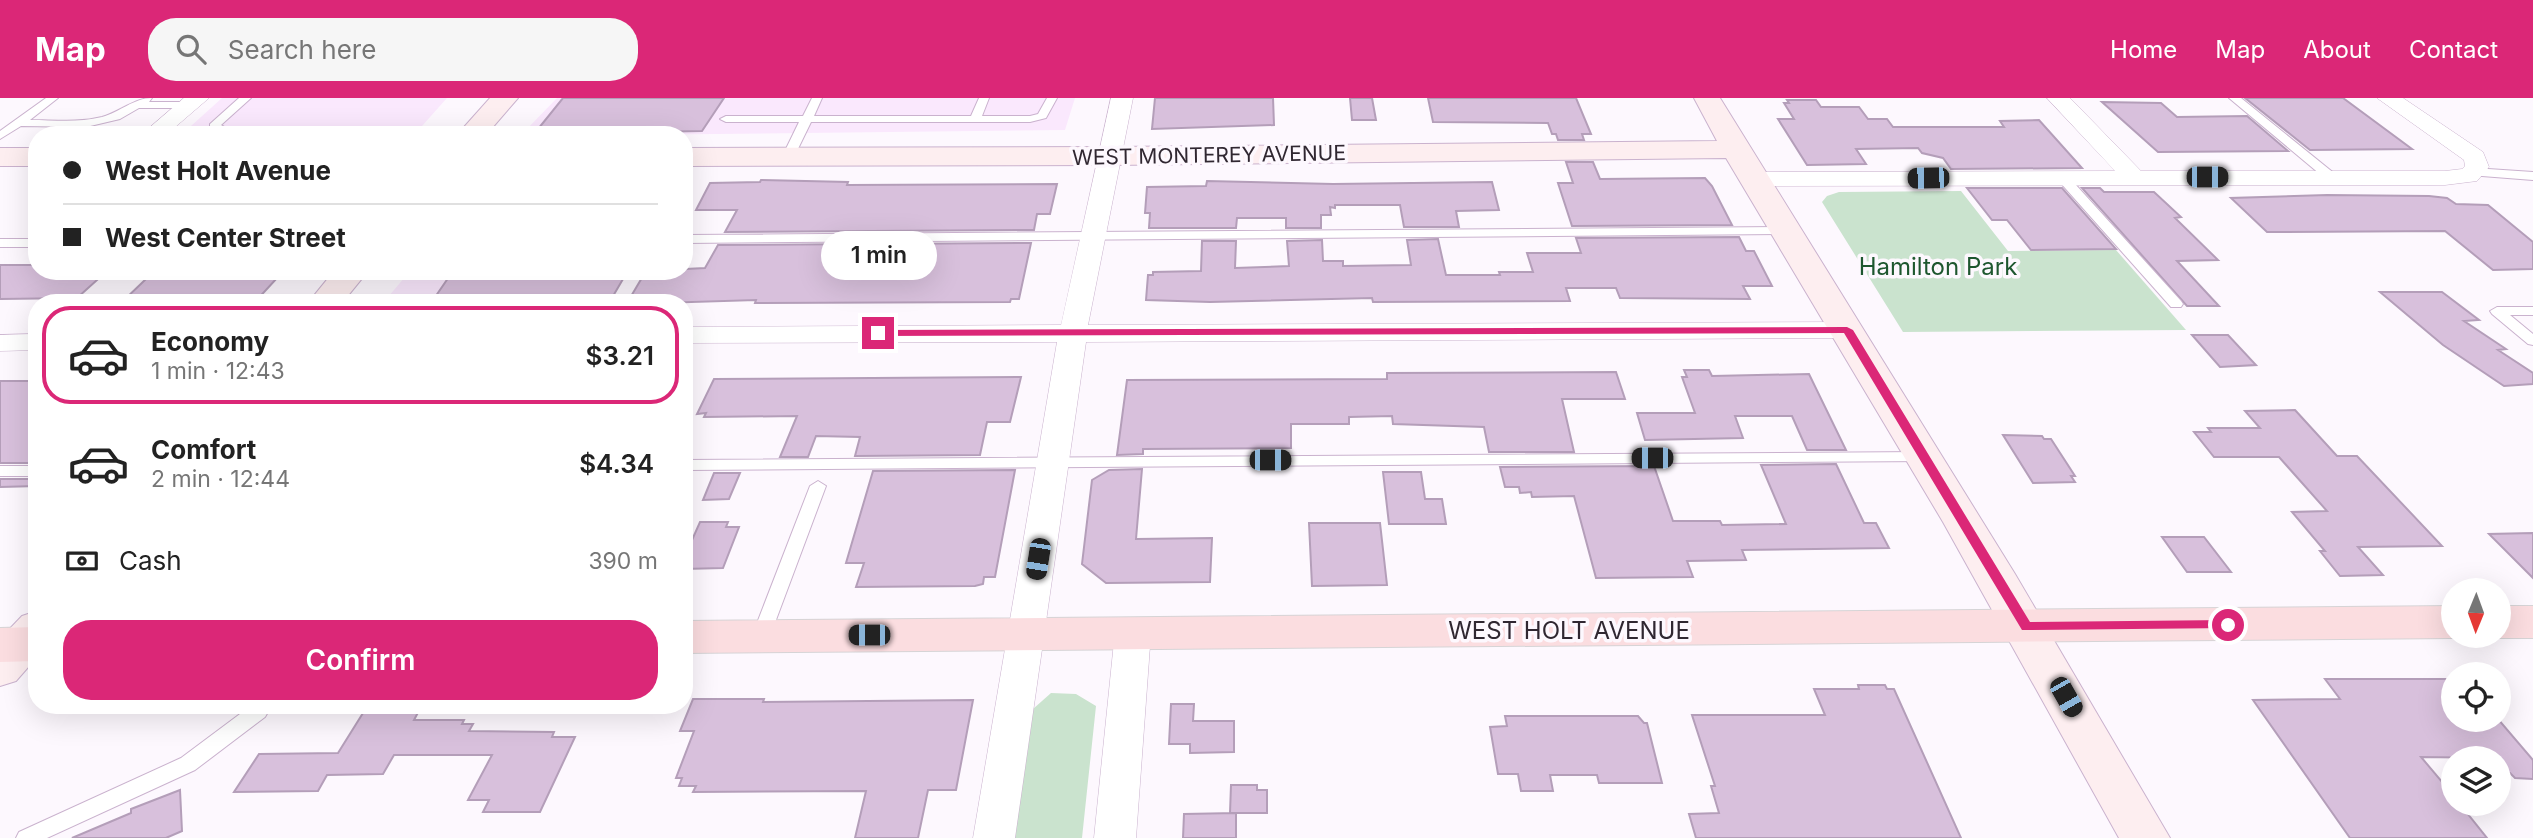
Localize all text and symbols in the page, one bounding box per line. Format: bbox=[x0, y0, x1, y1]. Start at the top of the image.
search box bbox=[148, 18, 638, 81]
text: Map bbox=[35, 29, 106, 69]
icon: search bbox=[172, 30, 210, 68]
text: Search here bbox=[228, 34, 376, 65]
text: Home bbox=[2110, 35, 2177, 64]
text: Map bbox=[2215, 35, 2265, 64]
text: About bbox=[2303, 35, 2371, 64]
text: Contact bbox=[2409, 35, 2498, 64]
street label: WEST MONTEREY AVENUE bbox=[1072, 140, 1346, 170]
text: West Holt Avenue bbox=[105, 155, 331, 186]
car bbox=[1907, 167, 1950, 189]
car bbox=[2187, 167, 2229, 188]
text: West Center Street bbox=[105, 222, 346, 253]
callout: 1 min bbox=[820, 232, 936, 280]
text: 1 min bbox=[851, 241, 907, 269]
park label: Hamilton Park bbox=[1859, 252, 2017, 281]
route end bbox=[862, 317, 894, 349]
icon: car bbox=[67, 324, 130, 387]
text: Economy bbox=[151, 326, 269, 357]
text: $3.21 bbox=[586, 340, 654, 371]
text: 1 min · 12:43 bbox=[151, 357, 285, 385]
icon: car bbox=[67, 432, 130, 495]
text: Comfort bbox=[151, 434, 256, 465]
text: $4.34 bbox=[579, 448, 654, 479]
car bbox=[1632, 448, 1674, 469]
car bbox=[1250, 450, 1292, 471]
text: 2 min · 12:44 bbox=[151, 465, 290, 493]
car bbox=[1025, 537, 1052, 581]
icon: cash bbox=[63, 542, 101, 580]
text: Cash bbox=[119, 545, 182, 576]
text: 390 m bbox=[588, 547, 658, 575]
north arrow bbox=[2441, 578, 2511, 648]
map controls bbox=[2441, 578, 2511, 816]
route start bbox=[2212, 609, 2244, 641]
street label: WEST HOLT AVENUE bbox=[1448, 616, 1690, 645]
button: Confirm bbox=[63, 620, 658, 700]
car bbox=[849, 625, 891, 646]
button: locate bbox=[2441, 662, 2511, 732]
car bbox=[2047, 674, 2086, 720]
button: layers bbox=[2441, 746, 2511, 816]

